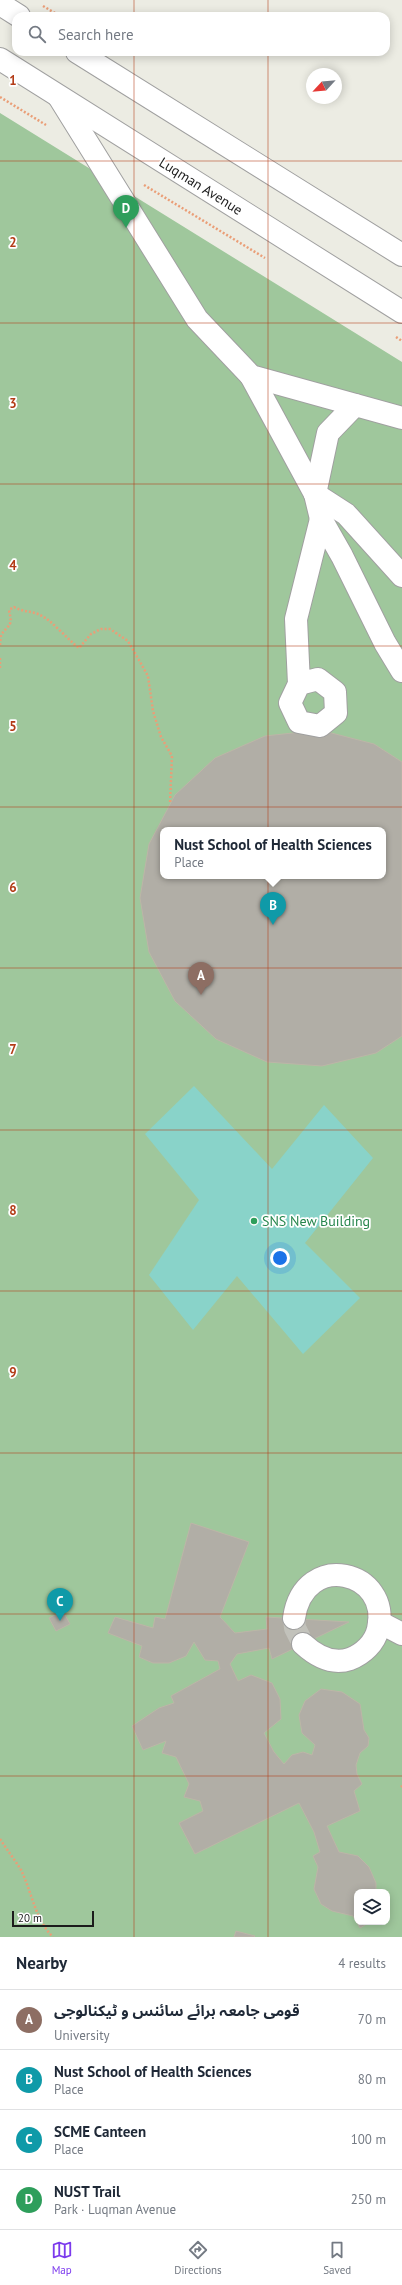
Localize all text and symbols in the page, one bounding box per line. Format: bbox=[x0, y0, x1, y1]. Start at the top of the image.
search box bbox=[12, 12, 390, 56]
icon: search bbox=[26, 23, 48, 45]
text: Search here bbox=[58, 25, 134, 44]
north arrow bbox=[306, 68, 342, 104]
text: 1 bbox=[9, 72, 17, 89]
street label: Luqman Avenue bbox=[156, 153, 246, 219]
pin: D bbox=[113, 195, 139, 228]
text: 2 bbox=[9, 234, 17, 251]
text: 3 bbox=[9, 395, 17, 412]
text: 4 bbox=[9, 557, 17, 574]
text: 5 bbox=[9, 718, 17, 735]
popup bbox=[160, 827, 386, 879]
text: Nust School of Health Sciences bbox=[174, 835, 372, 854]
text: Place bbox=[174, 854, 204, 871]
text: 6 bbox=[9, 879, 17, 896]
pin: B bbox=[260, 892, 286, 925]
pin: A bbox=[188, 962, 214, 995]
text: 7 bbox=[9, 1041, 17, 1058]
text: 8 bbox=[9, 1202, 17, 1219]
place label: SNS New Building bbox=[262, 1212, 370, 1230]
marker: SNS New Building bbox=[249, 1216, 259, 1226]
your location bbox=[270, 1248, 290, 1268]
text: 9 bbox=[9, 1364, 17, 1381]
pin: C bbox=[47, 1588, 73, 1621]
map controls bbox=[354, 1889, 390, 1925]
button: layers bbox=[354, 1889, 390, 1925]
scale bar bbox=[12, 1909, 94, 1928]
text: 20 m bbox=[18, 1911, 42, 1925]
text: Nearby bbox=[16, 1952, 67, 1974]
text: 4 results bbox=[338, 1955, 386, 1972]
text: قومی جامعہ برائے سائنس و ٹیکنالوجی bbox=[54, 2001, 300, 2020]
text: A bbox=[25, 2011, 33, 2028]
text: 70 m bbox=[358, 2011, 386, 2028]
text: University bbox=[54, 2027, 110, 2044]
text: Nust School of Health Sciences bbox=[54, 2062, 252, 2081]
text: B bbox=[25, 2071, 33, 2088]
text: 80 m bbox=[358, 2071, 386, 2088]
text: Place bbox=[54, 2081, 84, 2098]
text: SCME Canteen bbox=[54, 2122, 146, 2141]
text: C bbox=[25, 2131, 33, 2148]
text: 100 m bbox=[351, 2131, 386, 2148]
text: Place bbox=[54, 2141, 84, 2158]
text: NUST Trail bbox=[54, 2182, 120, 2201]
text: D bbox=[25, 2191, 33, 2208]
text: 250 m bbox=[351, 2191, 386, 2208]
text: Park · Luqman Avenue bbox=[54, 2201, 176, 2218]
tab: Map bbox=[51, 2239, 73, 2277]
tab: Directions bbox=[174, 2239, 222, 2277]
tab: Saved bbox=[323, 2239, 351, 2277]

